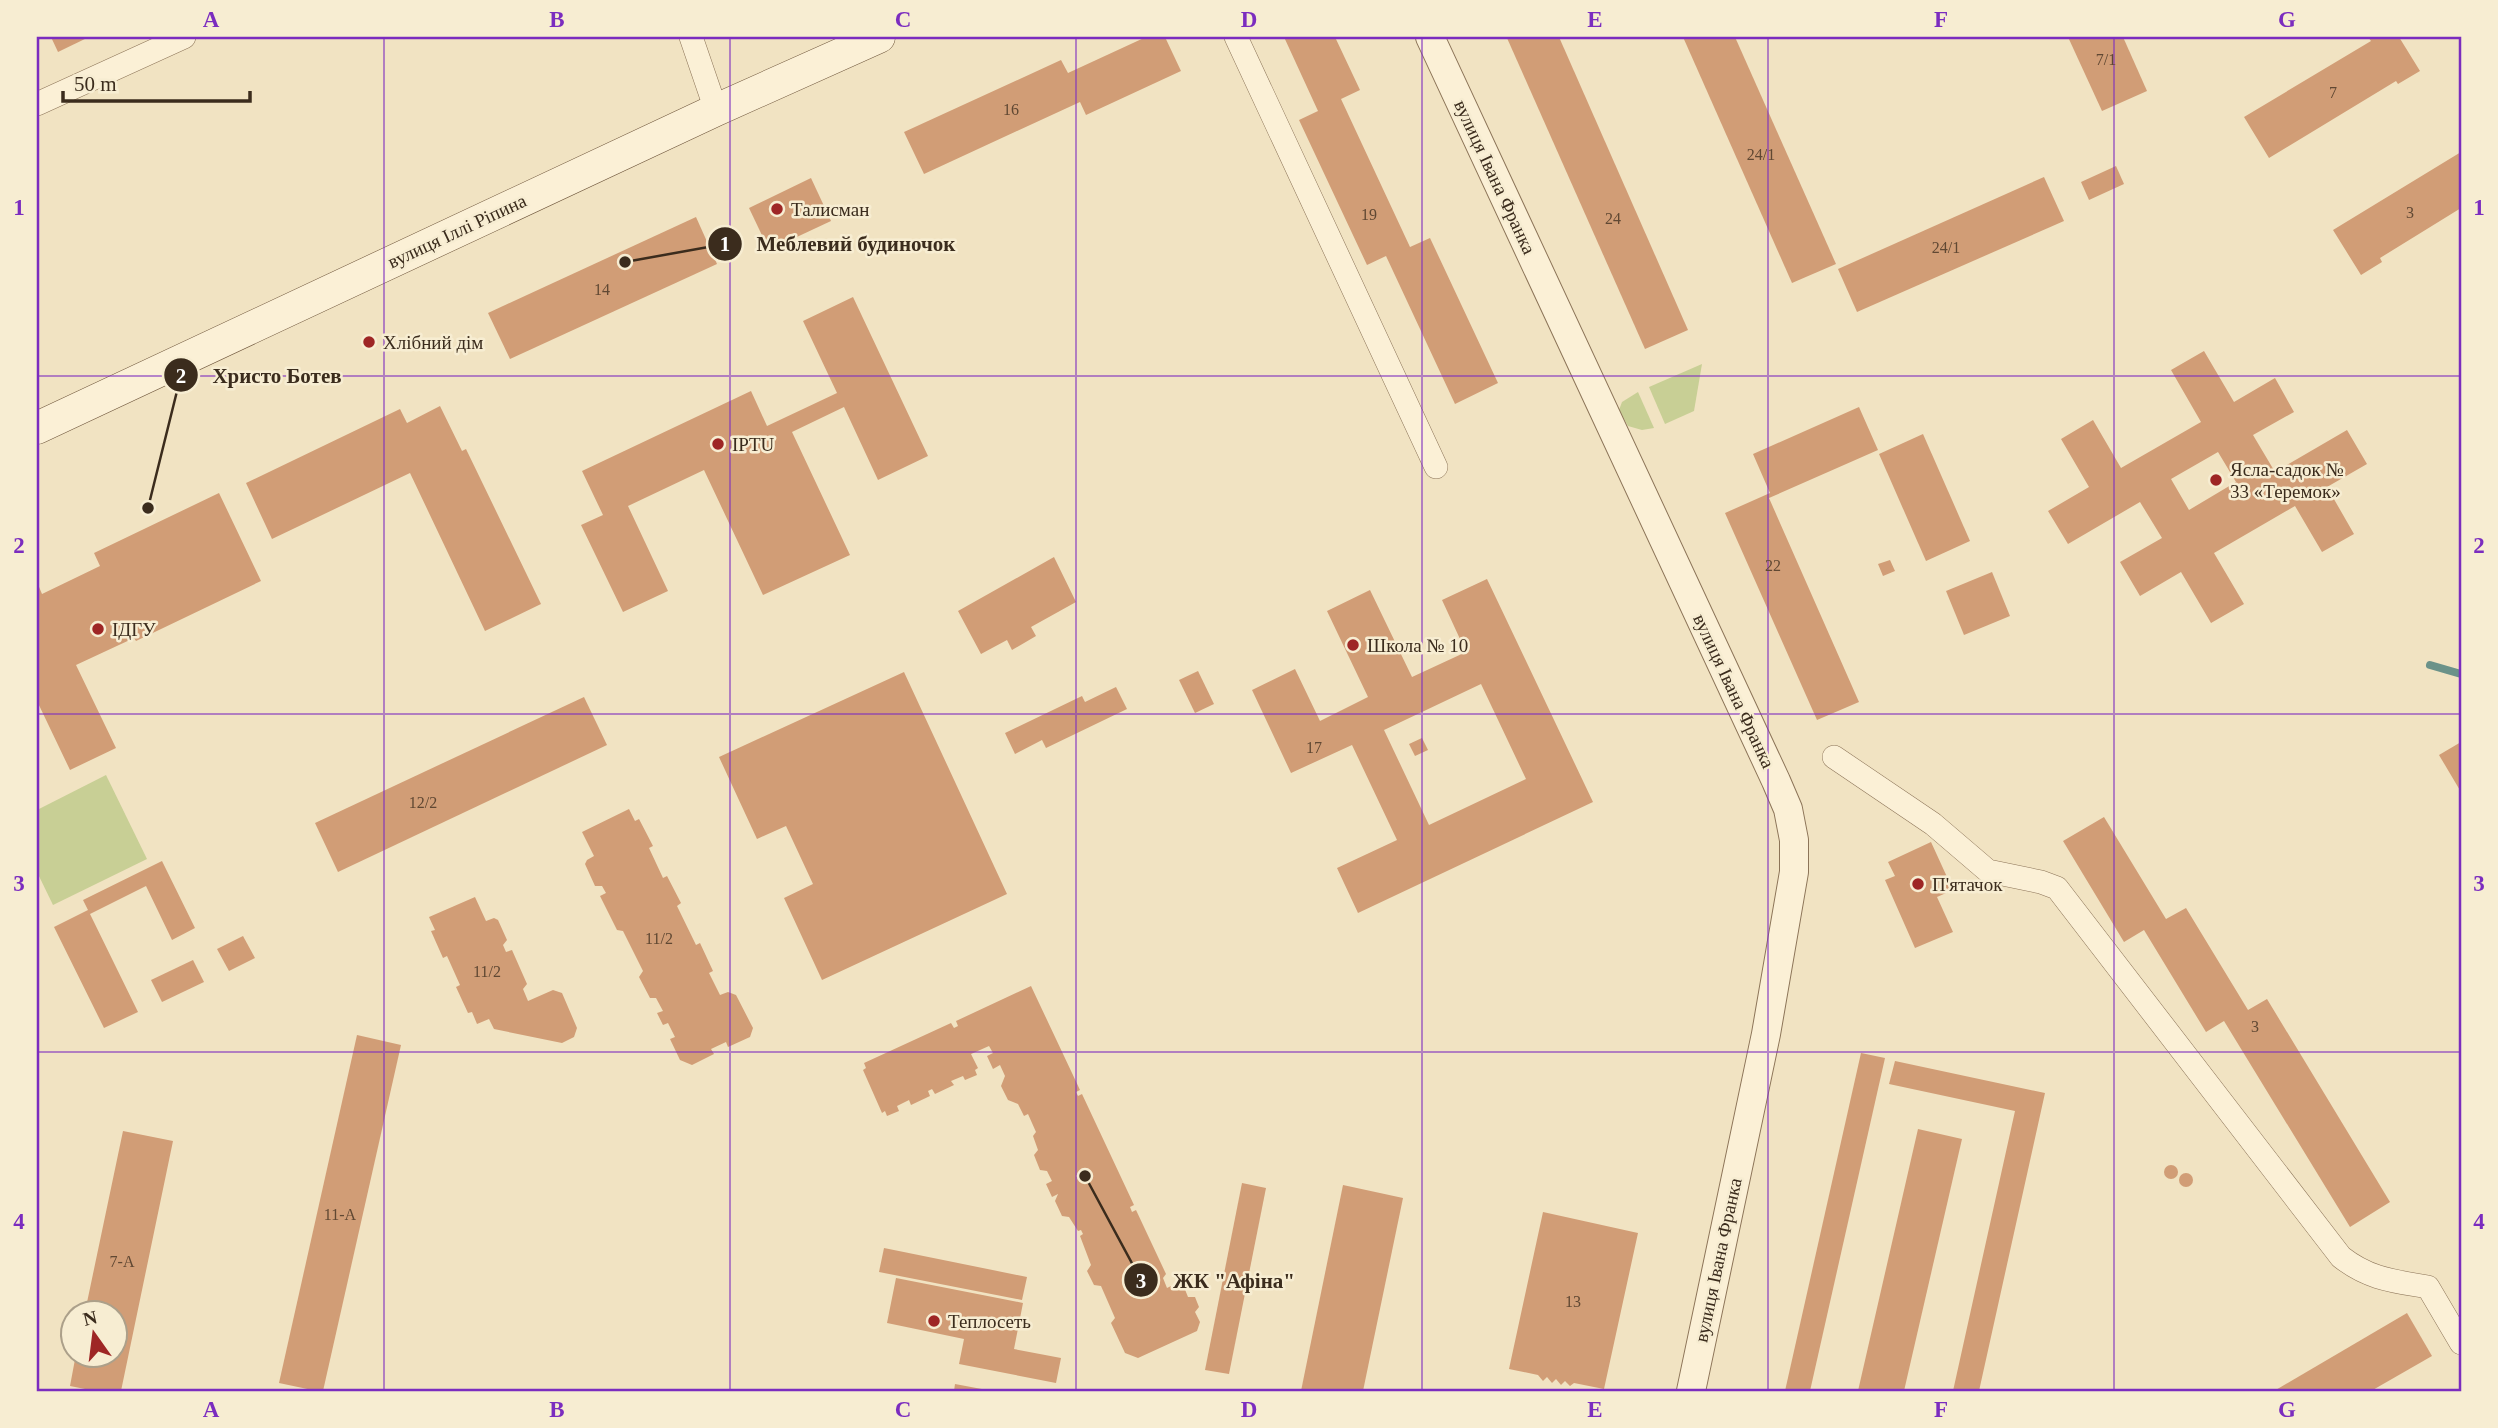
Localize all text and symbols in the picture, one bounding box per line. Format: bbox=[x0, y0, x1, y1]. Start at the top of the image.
text: A bbox=[203, 7, 220, 32]
text: B bbox=[549, 7, 565, 32]
text: C bbox=[895, 7, 911, 32]
text: D bbox=[1241, 7, 1257, 32]
text: E bbox=[1587, 7, 1603, 32]
text: F bbox=[1934, 7, 1948, 32]
text: G bbox=[2278, 7, 2296, 32]
house number: 7/1 bbox=[2096, 51, 2116, 68]
scale bar bbox=[63, 60, 250, 104]
text: 50 m bbox=[74, 72, 117, 96]
house number: 7 bbox=[2329, 84, 2337, 101]
street label: вулиця Івана Франка bbox=[1450, 97, 1540, 258]
house number: 16 bbox=[1003, 101, 1019, 118]
house number: 24/1 bbox=[1747, 146, 1775, 163]
street label: вулиця Іллі Ріпина bbox=[384, 189, 530, 272]
text: 1 bbox=[13, 195, 25, 220]
text: 1 bbox=[2473, 195, 2485, 220]
place label: Талисман bbox=[791, 199, 869, 220]
marker: Талисман bbox=[769, 201, 785, 217]
house number: 3 bbox=[2406, 204, 2414, 221]
house number: 19 bbox=[1361, 206, 1377, 223]
house number: 24 bbox=[1605, 210, 1621, 227]
callout: Меблевий будиночок bbox=[707, 223, 969, 265]
text: 1 bbox=[720, 232, 730, 256]
text: Меблевий будиночок bbox=[757, 232, 956, 256]
house number: 24/1 bbox=[1932, 239, 1960, 256]
house number: 14 bbox=[594, 281, 610, 298]
place label: Хлібний дім bbox=[383, 332, 483, 353]
marker: Хлібний дім bbox=[361, 334, 377, 350]
callout: Христо Ботев bbox=[163, 354, 355, 396]
text: 2 bbox=[176, 364, 186, 388]
text: Христо Ботев bbox=[212, 364, 342, 388]
place label: IPTU bbox=[732, 434, 775, 455]
marker: IPTU bbox=[710, 436, 726, 452]
place label: Ясла-садок № 33 «Теремок» bbox=[2230, 459, 2344, 502]
marker: Ясла-садок № 33 «Теремок» bbox=[2208, 472, 2224, 488]
text: 2 bbox=[13, 533, 25, 558]
text: 2 bbox=[2473, 533, 2485, 558]
house number: 22 bbox=[1765, 557, 1781, 574]
street label: вулиця Івана Франка bbox=[1689, 611, 1779, 772]
place label: ІДГУ bbox=[112, 619, 156, 640]
marker: ІДГУ bbox=[90, 621, 106, 637]
place label: Школа № 10 bbox=[1367, 635, 1468, 656]
marker: Школа № 10 bbox=[1345, 637, 1361, 653]
house number: 17 bbox=[1306, 739, 1322, 756]
house number: 12/2 bbox=[409, 794, 437, 811]
text: 3 bbox=[13, 871, 25, 896]
text: 3 bbox=[2473, 871, 2485, 896]
place label: П'ятачок bbox=[1932, 874, 2003, 895]
marker: П'ятачок bbox=[1910, 876, 1926, 892]
house number: 11/2 bbox=[645, 930, 673, 947]
house number: 11/2 bbox=[473, 963, 501, 980]
house number: 3 bbox=[2251, 1018, 2259, 1035]
street label: вулиця Івана Франка bbox=[1690, 1175, 1746, 1344]
house number: 11-А bbox=[324, 1206, 357, 1223]
text: 4 bbox=[13, 1209, 25, 1234]
text: 4 bbox=[2473, 1209, 2485, 1234]
house number: 7-А bbox=[110, 1253, 135, 1270]
callout: ЖК "Афіна" bbox=[1124, 1259, 1309, 1301]
text: 3 bbox=[1136, 1269, 1146, 1293]
text: ЖК "Афіна" bbox=[1173, 1269, 1295, 1293]
house number: 13 bbox=[1565, 1293, 1581, 1310]
north arrow bbox=[60, 1298, 130, 1368]
text: N bbox=[81, 1306, 99, 1330]
place label: Теплосеть bbox=[948, 1311, 1031, 1332]
marker: Теплосеть bbox=[926, 1313, 942, 1329]
text: A bbox=[203, 1397, 220, 1422]
text: B bbox=[549, 1397, 565, 1422]
text: C bbox=[895, 1397, 911, 1422]
text: D bbox=[1241, 1397, 1257, 1422]
text: E bbox=[1587, 1397, 1603, 1422]
text: F bbox=[1934, 1397, 1948, 1422]
text: G bbox=[2278, 1397, 2296, 1422]

